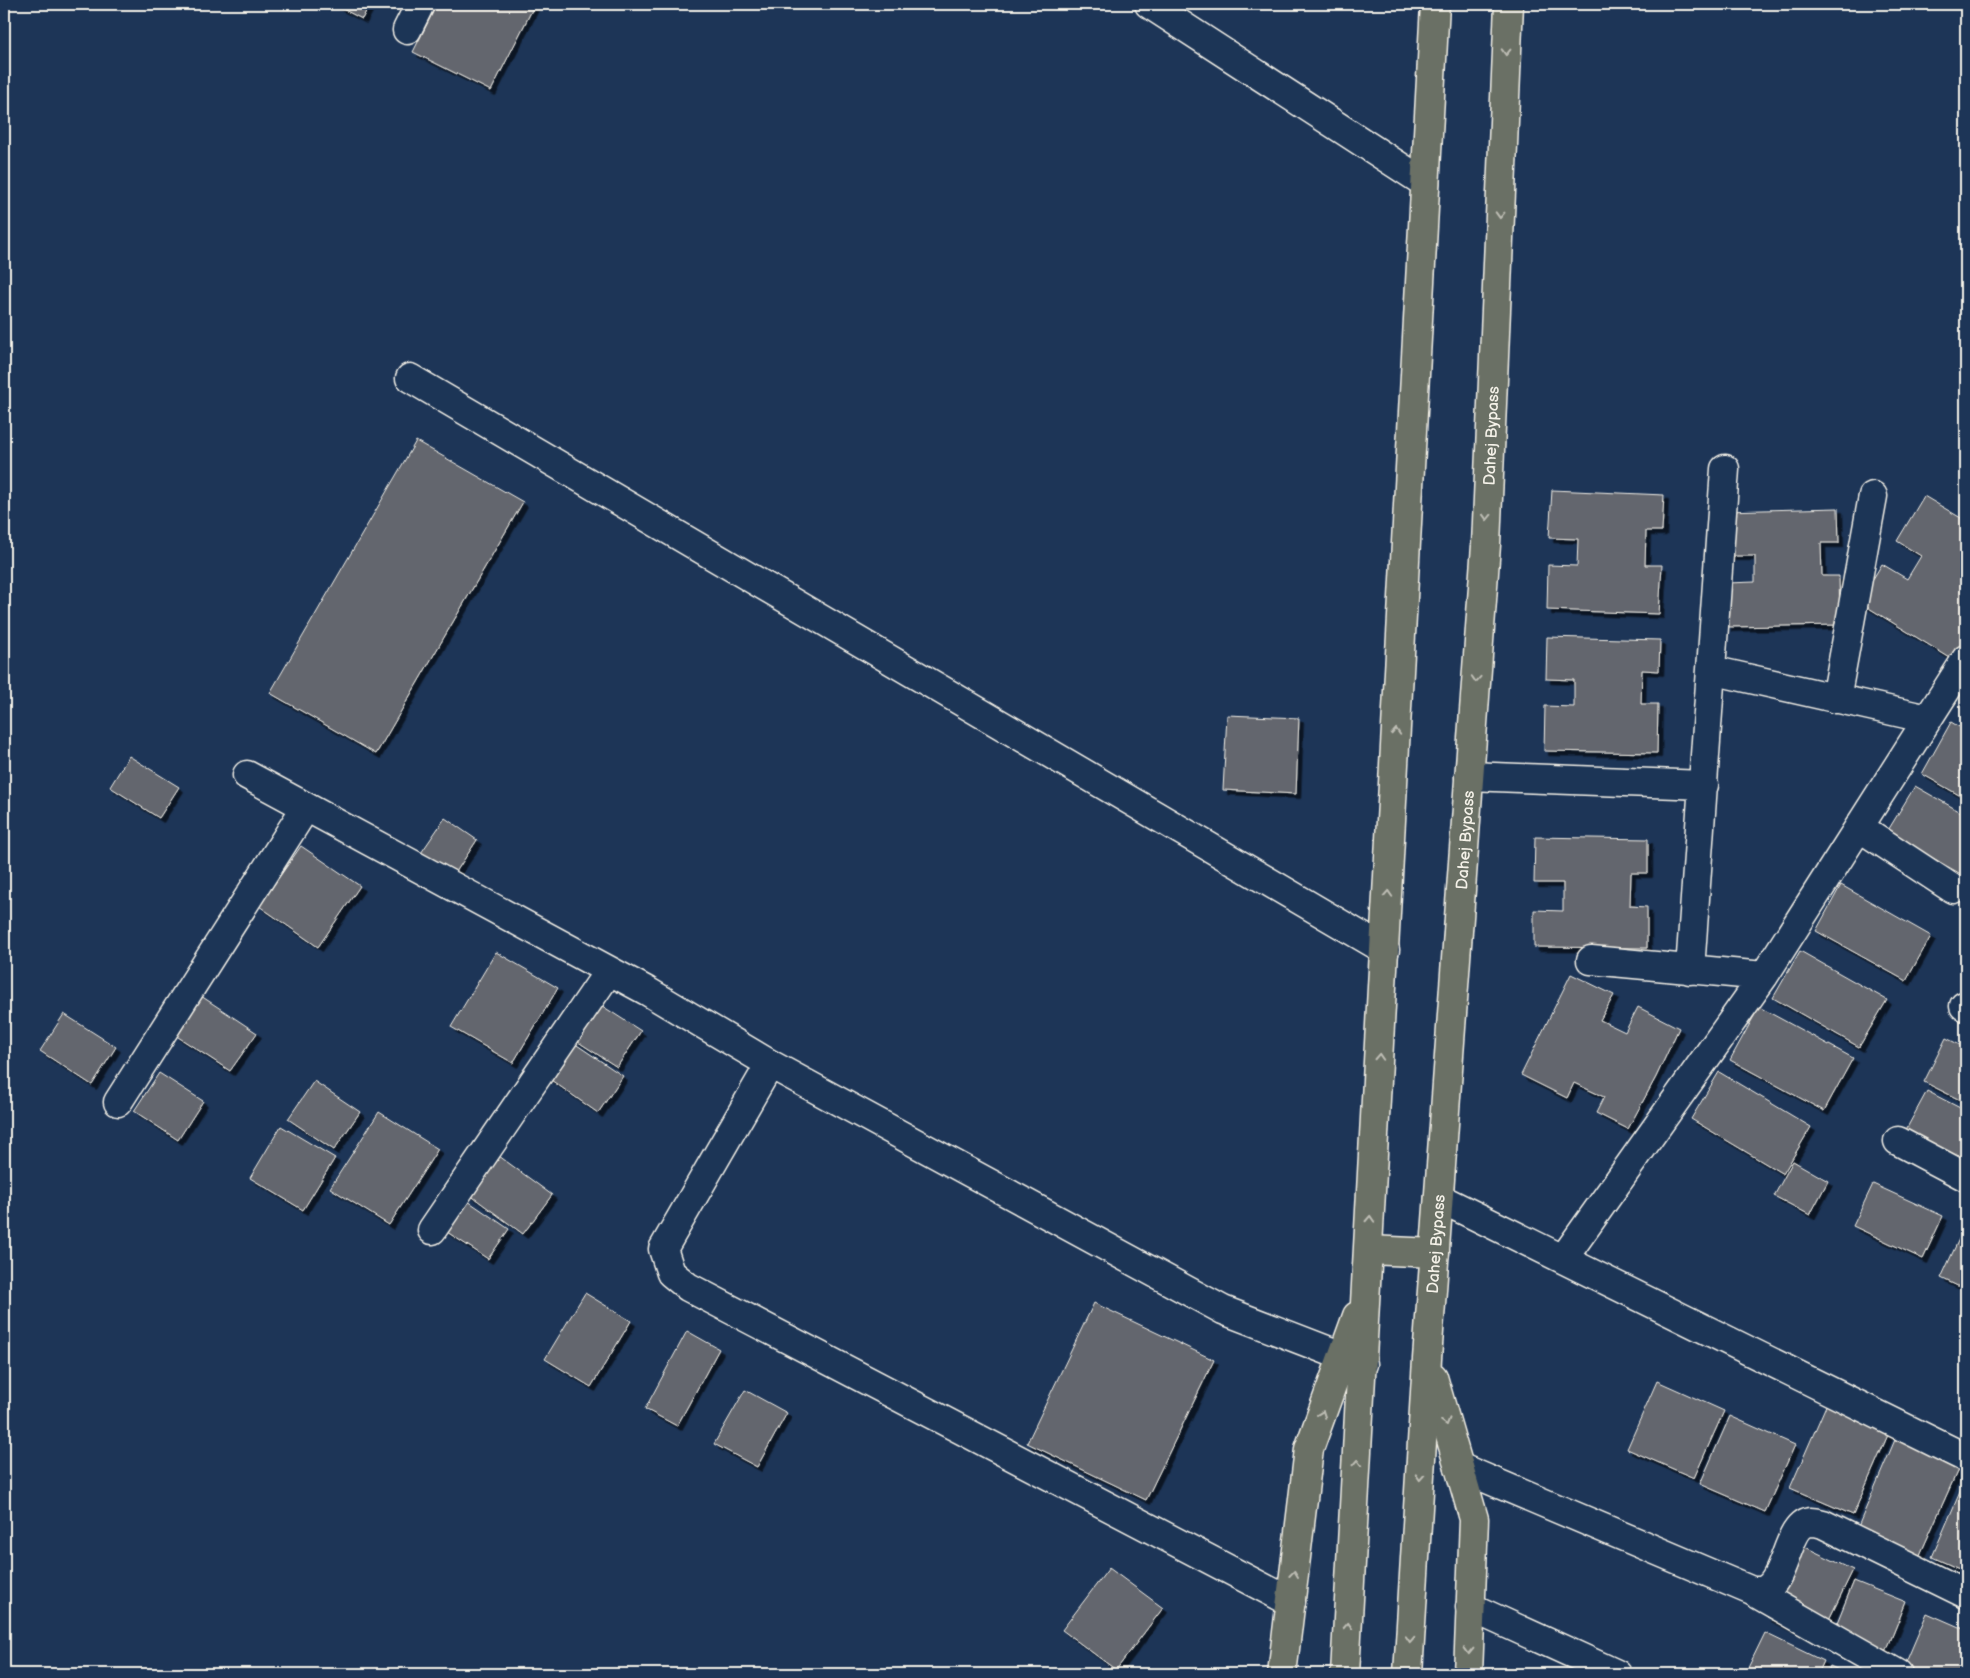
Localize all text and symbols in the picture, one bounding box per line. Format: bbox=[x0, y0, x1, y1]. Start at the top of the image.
one-way arrow bbox=[1501, 49, 1512, 57]
one-way arrow bbox=[1494, 211, 1505, 219]
street label: Dahej Bypass bbox=[1481, 386, 1504, 486]
one-way arrow bbox=[1481, 513, 1492, 521]
one-way arrow bbox=[1470, 675, 1481, 683]
one-way arrow bbox=[1391, 728, 1402, 736]
street label: Dahej Bypass bbox=[1453, 790, 1479, 890]
one-way arrow bbox=[1382, 890, 1393, 898]
one-way arrow bbox=[1374, 1052, 1385, 1060]
street label: Dahej Bypass bbox=[1424, 1194, 1450, 1294]
one-way arrow bbox=[1365, 1215, 1376, 1223]
one-way arrow bbox=[1316, 1411, 1326, 1419]
one-way arrow bbox=[1440, 1418, 1450, 1426]
one-way arrow bbox=[1352, 1459, 1363, 1467]
one-way arrow bbox=[1415, 1473, 1426, 1481]
one-way arrow bbox=[1288, 1569, 1299, 1577]
one-way arrow bbox=[1343, 1621, 1354, 1629]
one-way arrow bbox=[1405, 1636, 1416, 1644]
one-way arrow bbox=[1463, 1647, 1474, 1655]

